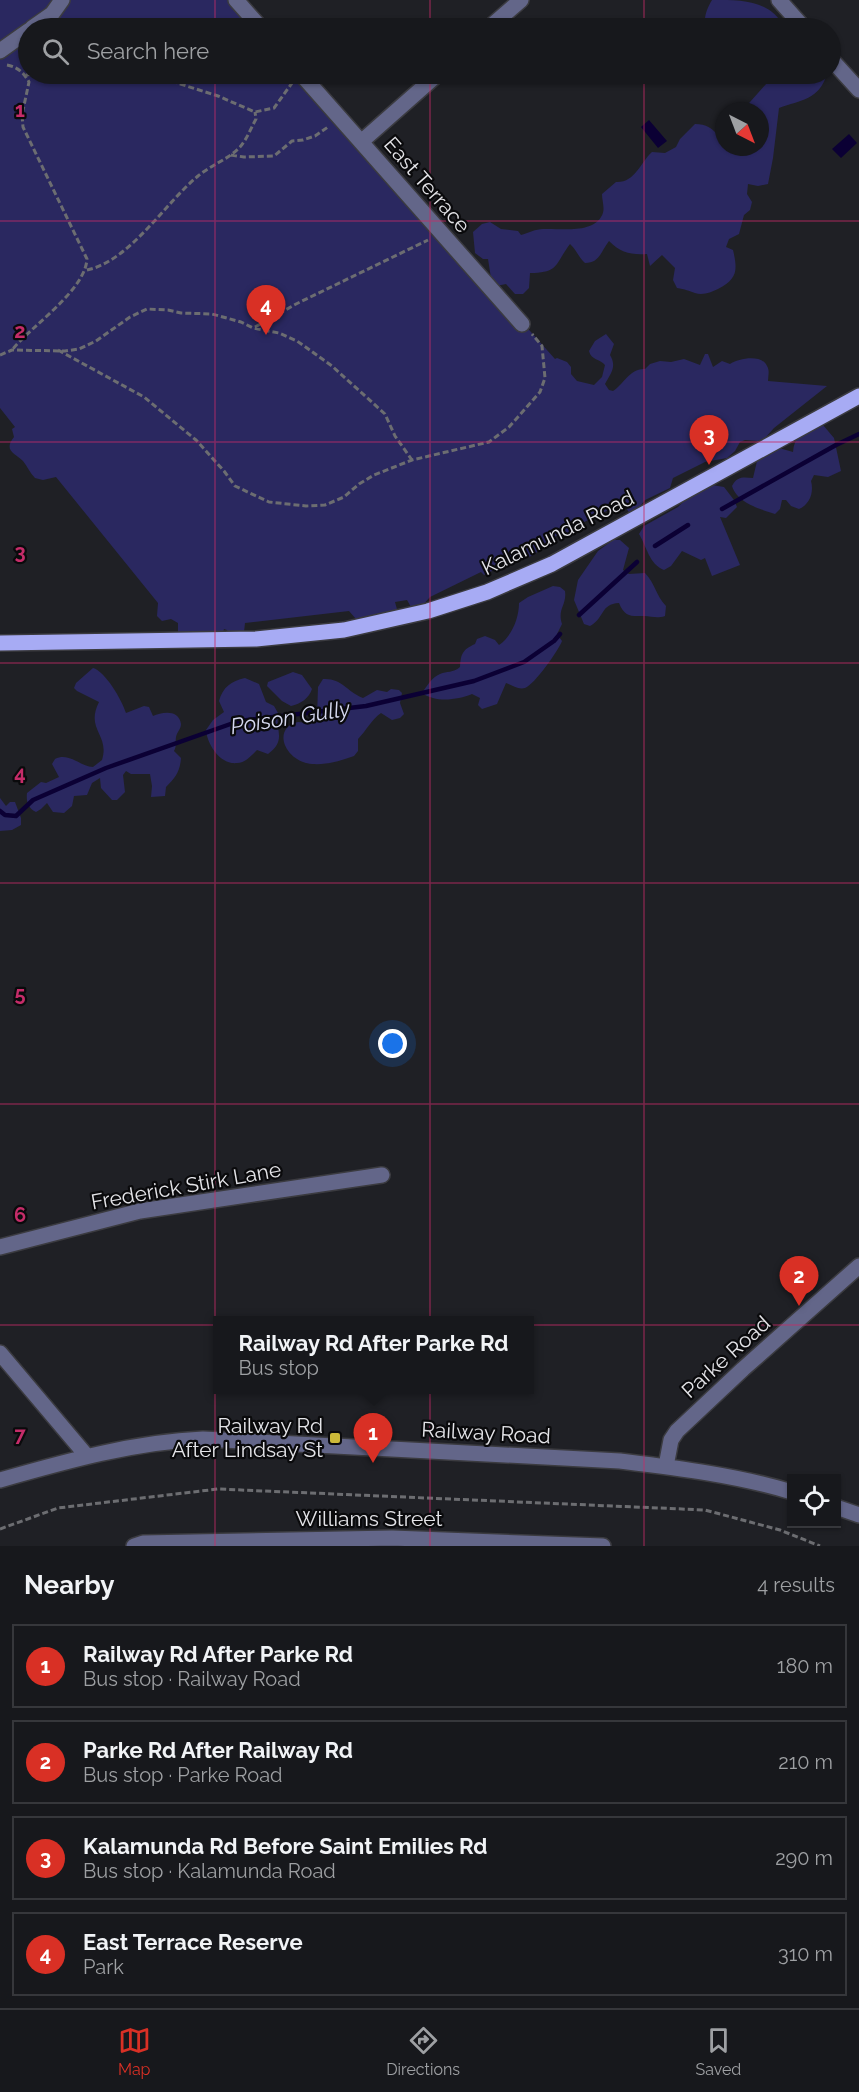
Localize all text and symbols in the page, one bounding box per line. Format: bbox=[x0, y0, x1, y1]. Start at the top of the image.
search box bbox=[18, 18, 841, 84]
icon: search bbox=[39, 35, 72, 68]
text: Search here bbox=[87, 38, 209, 64]
text: 1 bbox=[15, 98, 25, 122]
north arrow bbox=[715, 102, 769, 156]
street label: East Terrace bbox=[379, 132, 476, 238]
pin: 4 bbox=[246, 286, 286, 335]
text: 2 bbox=[14, 319, 26, 343]
pin: 3 bbox=[690, 416, 728, 465]
street label: Kalamunda Road bbox=[478, 485, 638, 580]
text: 3 bbox=[14, 540, 26, 564]
water label: Poison Gully bbox=[228, 695, 353, 739]
text: 4 bbox=[14, 761, 26, 785]
text: 5 bbox=[14, 982, 26, 1006]
your location bbox=[378, 1029, 407, 1058]
street label: Frederick Stirk Lane bbox=[89, 1156, 283, 1215]
text: 6 bbox=[14, 1203, 26, 1227]
pin: 2 bbox=[780, 1256, 818, 1306]
street label: Parke Road bbox=[676, 1310, 775, 1403]
popup bbox=[213, 1316, 534, 1394]
text: Railway Rd After Parke Rd bbox=[239, 1330, 508, 1356]
text: Bus stop bbox=[239, 1356, 319, 1380]
place label: Railway Rd After Lindsay St bbox=[172, 1413, 323, 1462]
pin: 1 bbox=[354, 1414, 392, 1463]
street label: Railway Road bbox=[421, 1417, 551, 1448]
text: 7 bbox=[14, 1423, 26, 1447]
marker: Railway Rd After Lindsay St bbox=[328, 1431, 342, 1445]
map controls bbox=[787, 1474, 841, 1528]
button: locate bbox=[787, 1474, 841, 1528]
street label: Williams Street bbox=[295, 1506, 443, 1531]
text: Nearby bbox=[24, 1570, 114, 1600]
text: 4 results bbox=[757, 1573, 835, 1597]
text: Railway Rd After Parke Rd bbox=[83, 1641, 353, 1667]
text: 1 bbox=[41, 1654, 50, 1678]
text: 180 m bbox=[777, 1654, 833, 1678]
text: Bus stop · Railway Road bbox=[83, 1667, 301, 1691]
text: Parke Rd After Railway Rd bbox=[83, 1737, 353, 1763]
text: 2 bbox=[40, 1750, 51, 1774]
text: 210 m bbox=[778, 1750, 833, 1774]
text: Bus stop · Parke Road bbox=[83, 1763, 282, 1787]
text: Kalamunda Rd Before Saint Emilies Rd bbox=[83, 1833, 488, 1859]
text: 3 bbox=[40, 1846, 51, 1870]
text: 290 m bbox=[775, 1846, 833, 1870]
text: Bus stop · Kalamunda Road bbox=[83, 1859, 336, 1883]
text: East Terrace Reserve bbox=[83, 1929, 303, 1955]
text: 4 bbox=[40, 1942, 51, 1966]
text: 310 m bbox=[778, 1942, 833, 1966]
text: Park bbox=[83, 1955, 124, 1979]
tab: Map bbox=[118, 2024, 151, 2079]
tab: Directions bbox=[386, 2024, 460, 2079]
tab: Saved bbox=[695, 2024, 741, 2079]

